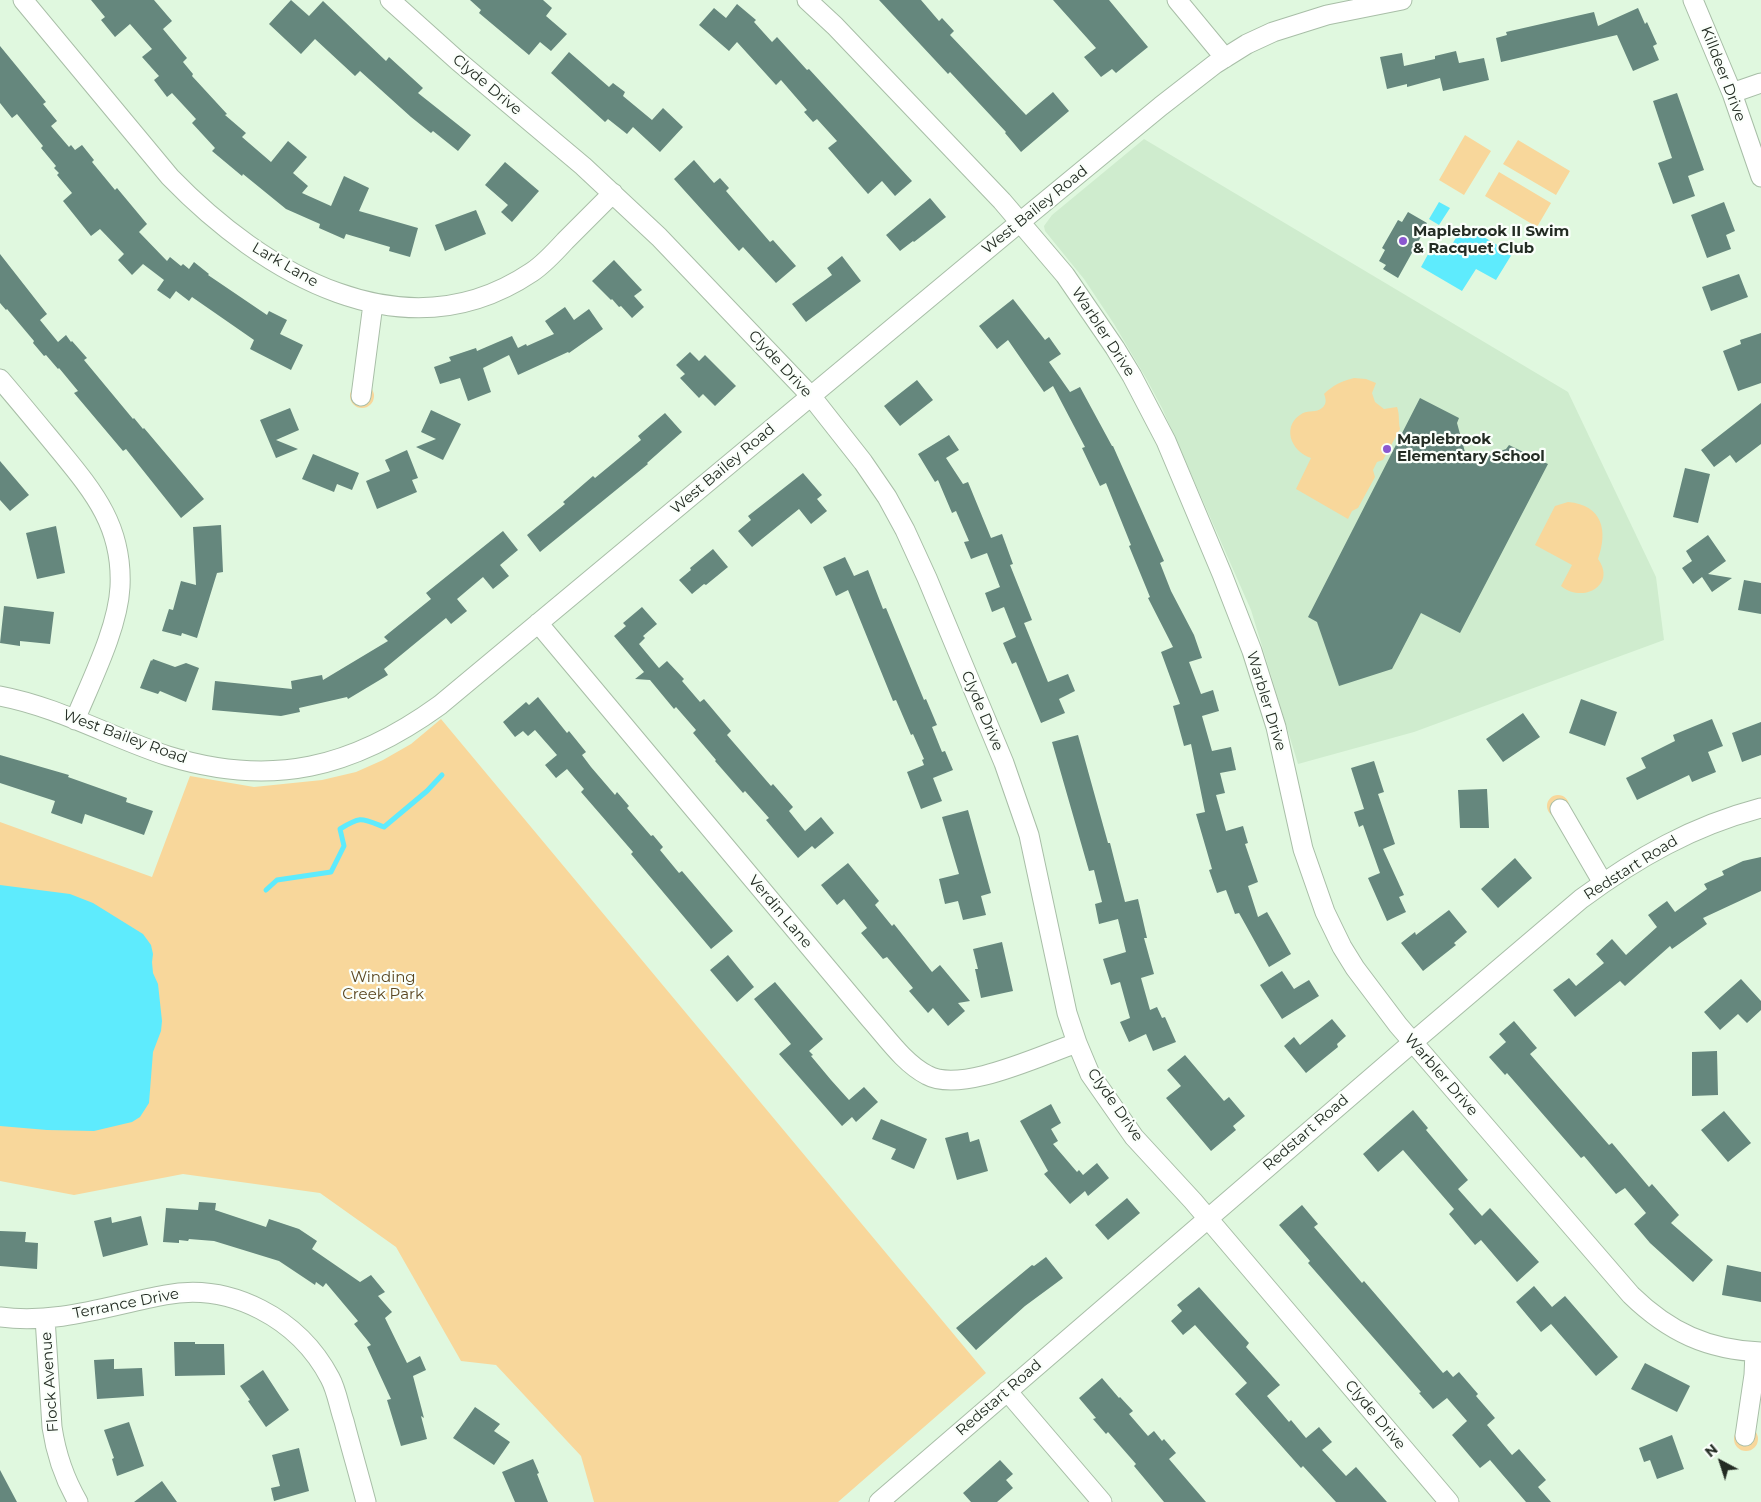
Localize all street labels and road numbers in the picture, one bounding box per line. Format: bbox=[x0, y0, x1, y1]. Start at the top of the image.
street label: Killdeer Drive bbox=[1697, 24, 1749, 124]
street label: Clyde Drive bbox=[449, 51, 525, 119]
street label: West Bailey Road bbox=[979, 162, 1091, 258]
street label: Lark Lane bbox=[249, 239, 321, 291]
street label: Warbler Drive bbox=[1067, 284, 1139, 380]
street label: Clyde Drive bbox=[744, 327, 816, 401]
street label: West Bailey Road bbox=[667, 420, 779, 518]
street label: Warbler Drive bbox=[1242, 649, 1290, 753]
street label: Clyde Drive bbox=[957, 668, 1007, 754]
street label: West Bailey Road bbox=[61, 706, 189, 768]
street label: Redstart Road bbox=[1581, 832, 1681, 904]
street label: Verdin Lane bbox=[744, 872, 816, 952]
street label: Warbler Drive bbox=[1400, 1030, 1482, 1120]
street label: Clyde Drive bbox=[1083, 1065, 1147, 1145]
street label: Redstart Road bbox=[1260, 1091, 1352, 1175]
street label: Terrance Drive bbox=[71, 1285, 181, 1323]
street label: Flock Avenue bbox=[38, 1331, 62, 1433]
street label: Redstart Road bbox=[953, 1356, 1045, 1440]
street label: Clyde Drive bbox=[1341, 1377, 1409, 1453]

